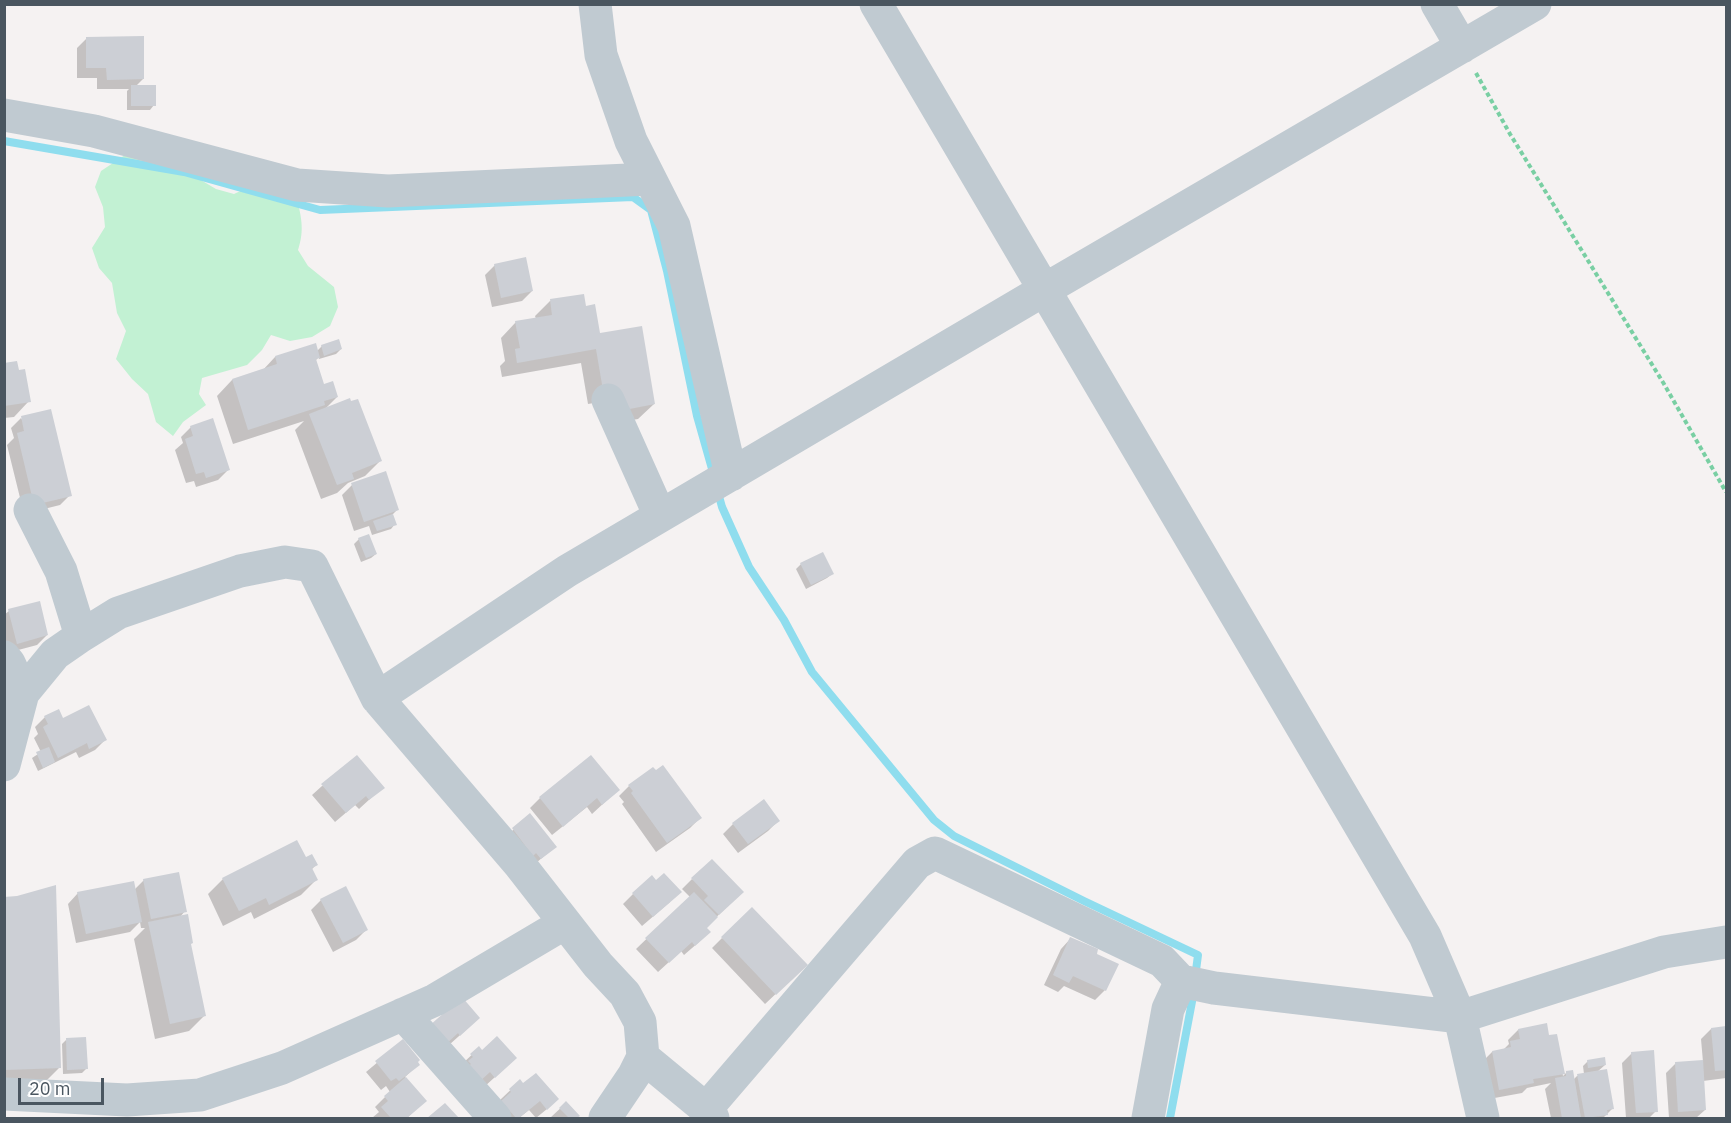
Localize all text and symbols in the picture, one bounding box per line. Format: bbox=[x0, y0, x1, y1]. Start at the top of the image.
scale bar bbox=[21, 1066, 106, 1104]
text: 20 m bbox=[29, 1077, 71, 1100]

